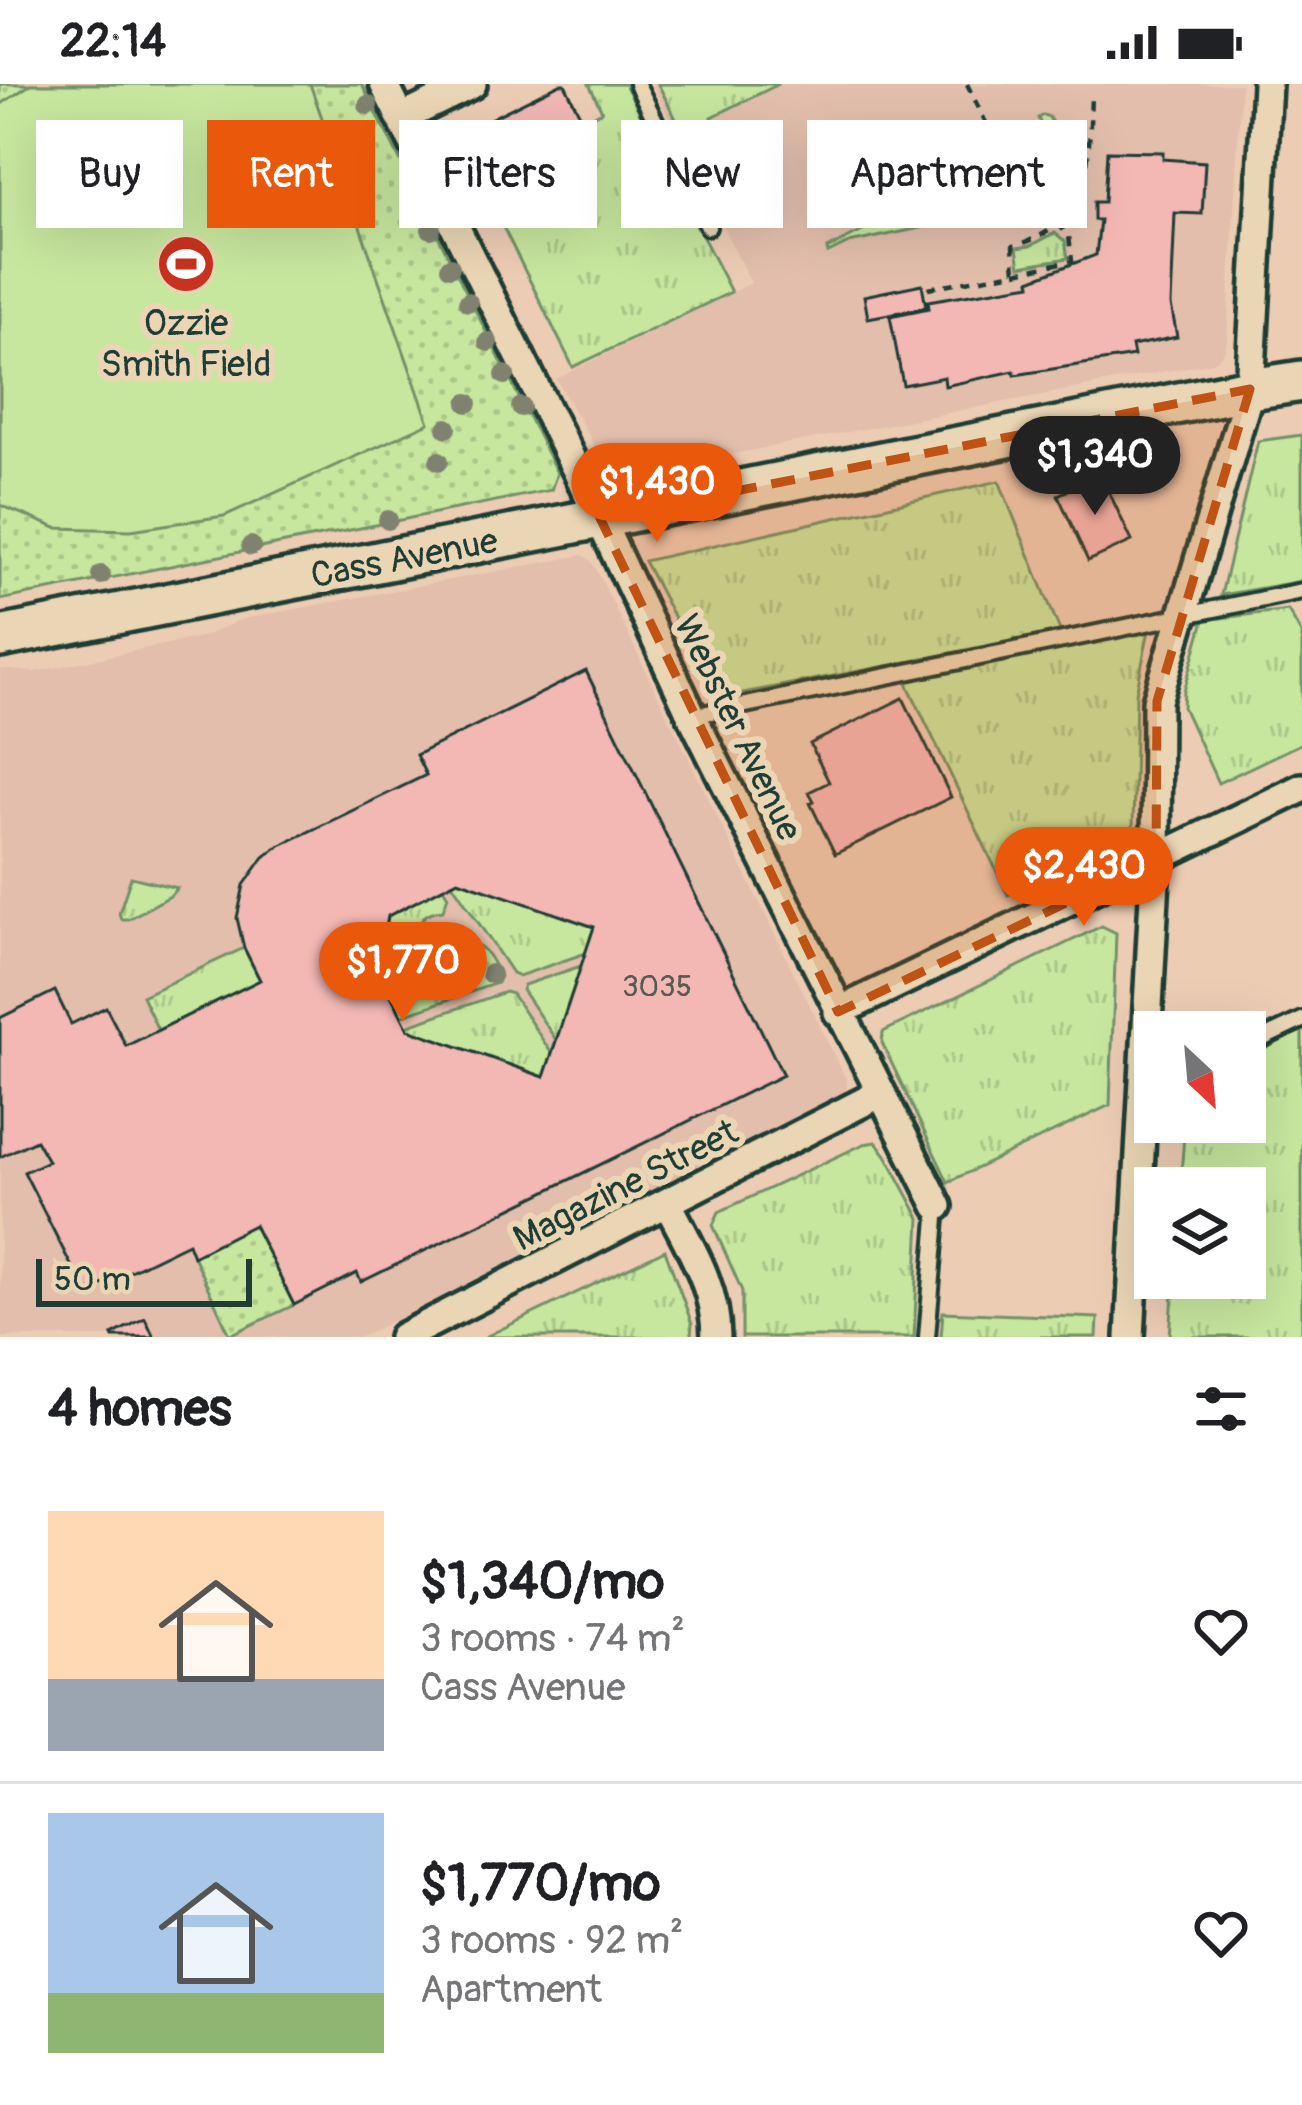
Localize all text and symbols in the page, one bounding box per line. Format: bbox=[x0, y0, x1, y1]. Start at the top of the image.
text: 22:14 bbox=[60, 14, 166, 70]
chip: Buy bbox=[36, 120, 183, 228]
chip: Rent bbox=[207, 120, 375, 228]
chip: Filters bbox=[399, 120, 597, 228]
chip: New bbox=[621, 120, 783, 228]
chip: Apartment bbox=[807, 120, 1087, 228]
sports icon: Ozzie Smith Field bbox=[155, 233, 217, 295]
place label: Ozzie Smith Field bbox=[101, 301, 271, 387]
pin: $1,340 bbox=[997, 416, 1193, 518]
text: $1,340 bbox=[1036, 430, 1154, 479]
pin: $1,430 bbox=[559, 443, 755, 545]
text: $1,430 bbox=[598, 457, 716, 506]
street label: Cass Avenue bbox=[307, 518, 502, 599]
street label: Webster Avenue bbox=[664, 607, 812, 848]
pin: $2,430 bbox=[986, 827, 1182, 929]
text: $2,430 bbox=[1022, 841, 1146, 890]
pin: $1,770 bbox=[305, 922, 501, 1024]
text: $1,770 bbox=[346, 936, 460, 985]
house number: 3035 bbox=[622, 968, 692, 1005]
north arrow bbox=[1134, 1011, 1266, 1143]
map controls bbox=[1134, 1011, 1266, 1299]
street label: Magazine Street bbox=[506, 1109, 746, 1261]
button: layers bbox=[1134, 1167, 1266, 1299]
scale bar bbox=[36, 1253, 252, 1306]
text: 50 m bbox=[54, 1259, 131, 1300]
icon: filters bbox=[1188, 1376, 1254, 1442]
text: 4 homes bbox=[48, 1377, 232, 1441]
text: $1,340/mo bbox=[420, 1550, 664, 1614]
icon: home bbox=[144, 1559, 288, 1703]
icon: heart bbox=[1188, 1598, 1254, 1664]
text: 3 rooms · 74 m² bbox=[420, 1614, 685, 1663]
text: Cass Avenue bbox=[420, 1663, 625, 1712]
text: $1,770/mo bbox=[420, 1852, 660, 1916]
icon: home bbox=[144, 1861, 288, 2005]
icon: heart bbox=[1188, 1900, 1254, 1966]
text: 3 rooms · 92 m² bbox=[420, 1916, 683, 1965]
text: Apartment bbox=[420, 1965, 602, 2014]

